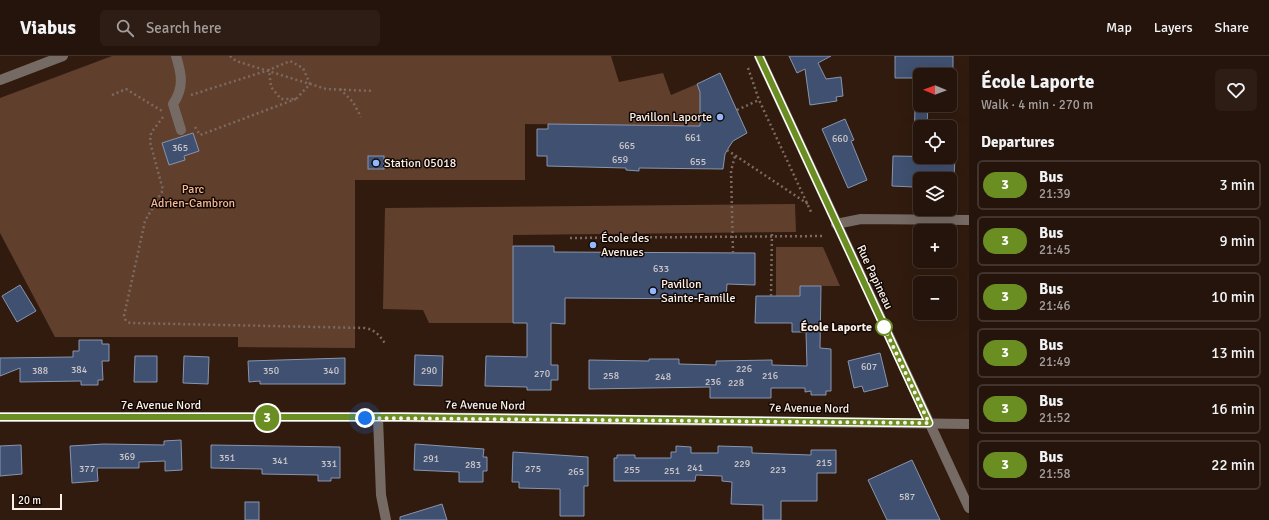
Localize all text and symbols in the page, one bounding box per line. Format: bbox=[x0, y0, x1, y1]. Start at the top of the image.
search box bbox=[100, 10, 380, 46]
text: Viabus bbox=[20, 16, 76, 40]
icon: search bbox=[114, 17, 136, 39]
text: Search here bbox=[146, 19, 222, 37]
text: Map bbox=[1106, 19, 1132, 36]
text: Layers bbox=[1154, 19, 1193, 36]
text: Share bbox=[1215, 19, 1249, 36]
north arrow bbox=[913, 68, 957, 112]
map controls bbox=[913, 68, 957, 320]
button: heart bbox=[1215, 69, 1257, 111]
text: École Laporte bbox=[981, 70, 1094, 94]
text: Walk · 4 min · 270 m bbox=[981, 97, 1093, 113]
place label: Pavillon Laporte bbox=[629, 110, 712, 125]
marker: Pavillon Laporte bbox=[715, 112, 725, 122]
button: locate bbox=[913, 120, 957, 164]
house number: 661 bbox=[685, 132, 701, 144]
house number: 660 bbox=[832, 133, 848, 145]
text: Departures bbox=[981, 133, 1054, 151]
house number: 665 bbox=[619, 140, 635, 152]
house number: 365 bbox=[172, 142, 188, 154]
house number: 659 bbox=[612, 154, 628, 166]
place label: Station 05018 bbox=[384, 156, 456, 171]
house number: 655 bbox=[690, 156, 706, 168]
marker: Station 05018 bbox=[371, 158, 381, 168]
text: Bus bbox=[1039, 168, 1063, 186]
button: layers bbox=[913, 172, 957, 216]
text: 3 bbox=[1001, 176, 1009, 193]
text: 3 min bbox=[1219, 176, 1255, 194]
park label: Parc Adrien-Cambron bbox=[151, 182, 235, 211]
text: 21:39 bbox=[1039, 186, 1071, 202]
button: + bbox=[913, 224, 957, 268]
text: Bus bbox=[1039, 224, 1063, 242]
place label: École des Avenues bbox=[601, 231, 649, 260]
text: 3 bbox=[1001, 232, 1009, 249]
text: 9 min bbox=[1219, 232, 1255, 250]
marker: École des Avenues bbox=[588, 240, 598, 250]
text: 21:45 bbox=[1039, 242, 1071, 258]
street label: Rue Papineau bbox=[853, 243, 896, 312]
house number: 633 bbox=[653, 263, 669, 275]
button: − bbox=[913, 276, 957, 320]
place label: Pavillon Sainte-Famille bbox=[661, 277, 735, 306]
text: Bus bbox=[1039, 280, 1063, 298]
marker: Pavillon Sainte-Famille bbox=[648, 286, 658, 296]
text: 3 bbox=[1001, 288, 1009, 305]
text: 10 min bbox=[1211, 288, 1255, 306]
text: 21:46 bbox=[1039, 298, 1071, 314]
marker: École Laporte bbox=[875, 318, 893, 336]
place label: École Laporte bbox=[800, 320, 872, 335]
text: Bus bbox=[1039, 336, 1063, 354]
text: 3 bbox=[1001, 344, 1009, 361]
text: 13 min bbox=[1211, 344, 1255, 362]
text: 21:49 bbox=[1039, 354, 1071, 370]
house number: 607 bbox=[861, 361, 877, 373]
house number: 226 bbox=[736, 363, 752, 375]
house number: 384 bbox=[71, 364, 88, 376]
house number: 388 bbox=[32, 365, 48, 377]
house number: 350 bbox=[263, 365, 279, 377]
house number: 340 bbox=[323, 365, 339, 377]
house number: 290 bbox=[421, 365, 437, 377]
house number: 270 bbox=[534, 368, 550, 380]
house number: 258 bbox=[603, 370, 619, 382]
house number: 216 bbox=[762, 370, 778, 382]
house number: 248 bbox=[655, 371, 671, 383]
house number: 236 bbox=[705, 376, 721, 388]
house number: 228 bbox=[728, 377, 744, 389]
text: Bus bbox=[1039, 392, 1063, 410]
street label: 7e Avenue Nord bbox=[445, 397, 525, 414]
street label: 7e Avenue Nord bbox=[121, 398, 201, 413]
street label: 7e Avenue Nord bbox=[769, 400, 849, 417]
text: 3 bbox=[1001, 400, 1009, 417]
text: 16 min bbox=[1211, 400, 1255, 418]
line badge: 3 bbox=[254, 405, 280, 431]
your location bbox=[355, 408, 375, 428]
text: 3 bbox=[263, 409, 271, 426]
text: 21:52 bbox=[1039, 410, 1071, 426]
text: Bus bbox=[1039, 448, 1063, 466]
house number: 369 bbox=[119, 451, 135, 463]
house number: 351 bbox=[219, 452, 235, 464]
house number: 291 bbox=[423, 453, 439, 465]
house number: 341 bbox=[272, 455, 288, 467]
text: 3 bbox=[1001, 456, 1009, 473]
text: 22 min bbox=[1211, 456, 1255, 474]
house number: 215 bbox=[816, 457, 832, 469]
house number: 331 bbox=[321, 458, 337, 470]
house number: 229 bbox=[734, 458, 750, 470]
house number: 283 bbox=[465, 459, 481, 471]
house number: 241 bbox=[687, 462, 703, 474]
house number: 377 bbox=[79, 463, 95, 475]
house number: 275 bbox=[525, 463, 541, 475]
house number: 255 bbox=[624, 464, 640, 476]
house number: 223 bbox=[770, 464, 786, 476]
house number: 251 bbox=[664, 465, 680, 477]
house number: 265 bbox=[568, 466, 584, 478]
text: 21:58 bbox=[1039, 466, 1071, 482]
house number: 587 bbox=[899, 491, 915, 503]
scale bar bbox=[12, 492, 62, 511]
text: 20 m bbox=[18, 494, 41, 507]

